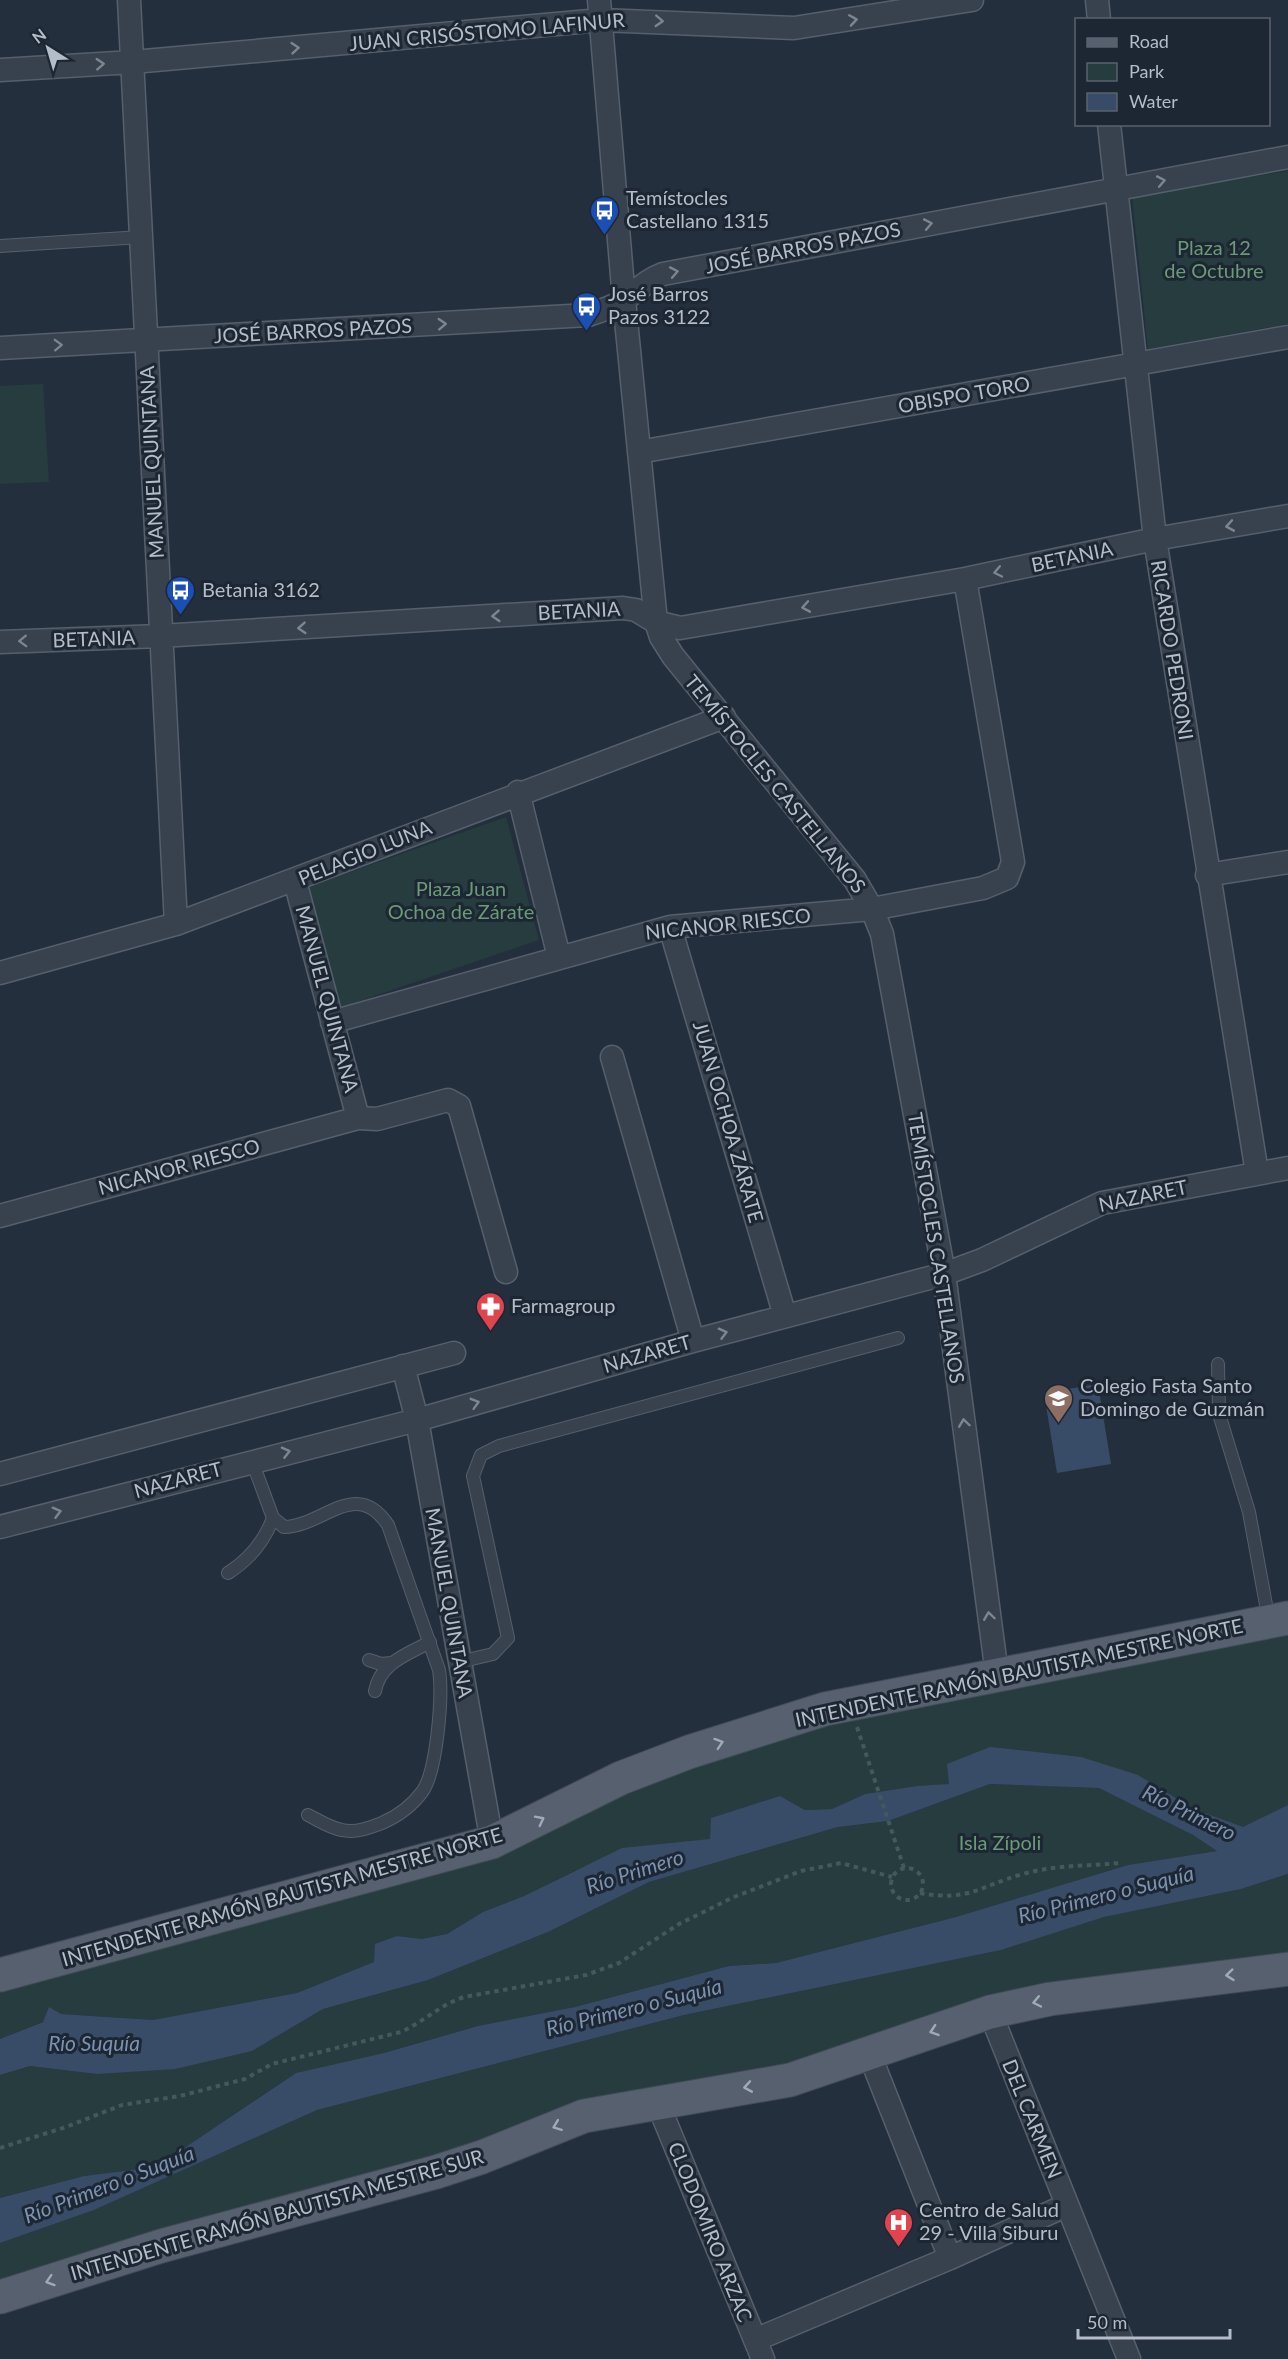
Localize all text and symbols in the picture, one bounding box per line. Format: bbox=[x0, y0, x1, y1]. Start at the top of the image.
street label: JUAN CRISÓSTOMO LAFINUR bbox=[348, 7, 626, 55]
one-way arrow bbox=[849, 14, 858, 26]
one-way arrow bbox=[655, 15, 664, 28]
north arrow bbox=[18, 18, 78, 78]
legend bbox=[1075, 18, 1270, 126]
text: N bbox=[28, 24, 49, 47]
text: Road bbox=[1129, 30, 1169, 52]
one-way arrow bbox=[290, 42, 299, 55]
one-way arrow bbox=[96, 58, 105, 71]
text: Park bbox=[1129, 60, 1165, 82]
text: Water bbox=[1129, 90, 1178, 112]
one-way arrow bbox=[1155, 175, 1165, 188]
place label: Temístocles Castellano 1315 bbox=[626, 185, 769, 232]
bus stop icon: Temístocles Castellano 1315 bbox=[589, 194, 621, 236]
street label: JOSÉ BARROS PAZOS bbox=[703, 216, 902, 278]
one-way arrow bbox=[923, 219, 932, 231]
park label: Plaza 12 de Octubre bbox=[1164, 235, 1264, 282]
one-way arrow bbox=[669, 266, 679, 279]
place label: José Barros Pazos 3122 bbox=[608, 281, 710, 328]
bus stop icon: José Barros Pazos 3122 bbox=[571, 290, 603, 332]
street label: JOSÉ BARROS PAZOS bbox=[213, 313, 413, 347]
one-way arrow bbox=[437, 317, 446, 330]
one-way arrow bbox=[54, 339, 63, 352]
street label: MANUEL QUINTANA bbox=[134, 365, 168, 559]
street label: OBISPO TORO bbox=[896, 371, 1032, 417]
one-way arrow bbox=[1226, 520, 1235, 532]
street label: BETANIA bbox=[1029, 536, 1115, 576]
street label: RICARDO PEDRONI bbox=[1147, 558, 1199, 742]
one-way arrow bbox=[993, 565, 1003, 578]
bus stop icon: Betania 3162 bbox=[165, 574, 197, 616]
place label: Betania 3162 bbox=[202, 577, 320, 601]
street label: BETANIA bbox=[537, 596, 621, 624]
one-way arrow bbox=[801, 600, 811, 612]
one-way arrow bbox=[492, 609, 501, 622]
one-way arrow bbox=[297, 621, 306, 634]
street label: BETANIA bbox=[52, 625, 136, 651]
one-way arrow bbox=[19, 635, 28, 648]
street label: TEMÍSTOCLES CASTELLANOS bbox=[680, 669, 871, 897]
street label: PELAGIO LUNA bbox=[294, 814, 435, 890]
park label: Plaza Juan Ochoa de Zárate bbox=[388, 876, 534, 923]
street label: NICANOR RIESCO bbox=[644, 902, 812, 944]
street label: MANUEL QUINTANA bbox=[291, 903, 365, 1095]
street label: JUAN OCHOA ZÁRATE bbox=[689, 1018, 769, 1225]
street label: TEMÍSTOCLES CASTELLANOS bbox=[904, 1111, 970, 1385]
street label: NICANOR RIESCO bbox=[95, 1133, 262, 1199]
street label: NAZARET bbox=[1096, 1174, 1190, 1216]
pharmacy icon: Farmagroup bbox=[474, 1290, 506, 1332]
place label: Farmagroup bbox=[511, 1293, 615, 1317]
one-way arrow bbox=[718, 1327, 728, 1340]
street label: NAZARET bbox=[600, 1329, 694, 1377]
place label: Colegio Fasta Santo Domingo de Guzmán bbox=[1080, 1373, 1265, 1420]
school or university icon: Colegio Fasta Santo Domingo de Guzmán bbox=[1043, 1382, 1075, 1424]
one-way arrow bbox=[469, 1398, 479, 1410]
one-way arrow bbox=[958, 1419, 970, 1428]
one-way arrow bbox=[281, 1447, 291, 1460]
street label: NAZARET bbox=[131, 1456, 225, 1502]
street label: MANUEL QUINTANA bbox=[421, 1506, 479, 1700]
one-way arrow bbox=[51, 1507, 61, 1520]
one-way arrow bbox=[984, 1612, 996, 1621]
street label: INTENDENTE RAMÓN BAUTISTA MESTRE NORTE bbox=[793, 1613, 1245, 1731]
one-way arrow bbox=[713, 1738, 724, 1750]
water label: Río Primero bbox=[1139, 1778, 1240, 1845]
one-way arrow bbox=[534, 1816, 544, 1827]
street label: INTENDENTE RAMÓN BAUTISTA MESTRE NORTE bbox=[59, 1822, 505, 1971]
park label: Isla Zípoli bbox=[959, 1830, 1041, 1854]
water label: Río Primero bbox=[583, 1843, 686, 1898]
water label: Río Primero o Suquía bbox=[1015, 1860, 1196, 1927]
one-way arrow bbox=[1225, 1969, 1234, 1981]
water label: Río Primero o Suquía bbox=[543, 1973, 724, 2040]
one-way arrow bbox=[1032, 1995, 1042, 2008]
one-way arrow bbox=[929, 2024, 940, 2036]
water label: Río Suquía bbox=[48, 2030, 140, 2055]
street label: DEL CARMEN bbox=[998, 2056, 1068, 2182]
one-way arrow bbox=[743, 2081, 753, 2093]
one-way arrow bbox=[552, 2118, 563, 2131]
street label: CLODOMIRO ARZAC bbox=[664, 2138, 758, 2325]
water label: Río Primero o Suquía bbox=[20, 2140, 197, 2228]
street label: INTENDENTE RAMÓN BAUTISTA MESTRE SUR bbox=[67, 2143, 486, 2285]
place label: Centro de Salud 29 - Villa Siburu bbox=[919, 2197, 1059, 2244]
hospital icon: Centro de Salud 29 - Villa Siburu bbox=[882, 2206, 914, 2248]
one-way arrow bbox=[45, 2274, 56, 2287]
scale bar bbox=[1078, 2302, 1230, 2340]
text: 50 m bbox=[1087, 2311, 1127, 2333]

